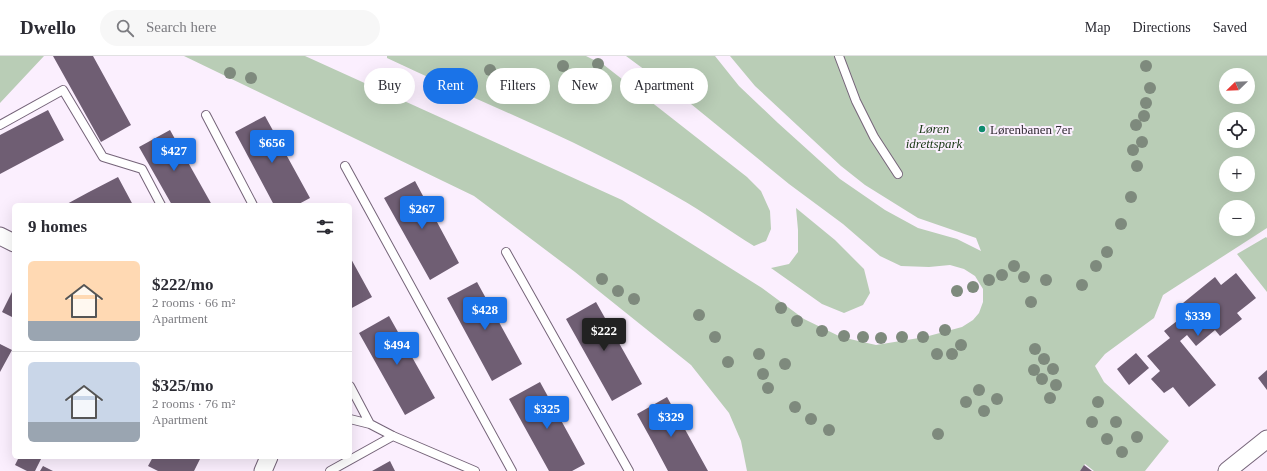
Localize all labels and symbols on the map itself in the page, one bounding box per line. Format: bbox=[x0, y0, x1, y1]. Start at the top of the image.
north arrow bbox=[1219, 68, 1255, 104]
park label: Løren idrettspark bbox=[906, 121, 963, 151]
place label: Lørenbanen 7er bbox=[990, 122, 1073, 137]
marker: Lørenbanen 7er bbox=[977, 124, 987, 134]
pin: $656 bbox=[248, 130, 296, 164]
pin: $427 bbox=[150, 138, 198, 172]
pin: $267 bbox=[398, 196, 446, 230]
pin: $428 bbox=[461, 297, 509, 331]
pin: $339 bbox=[1174, 303, 1222, 337]
pin: $222 bbox=[580, 318, 628, 352]
pin: $494 bbox=[373, 332, 421, 366]
pin: $325 bbox=[523, 396, 571, 430]
pin: $329 bbox=[647, 404, 695, 438]

